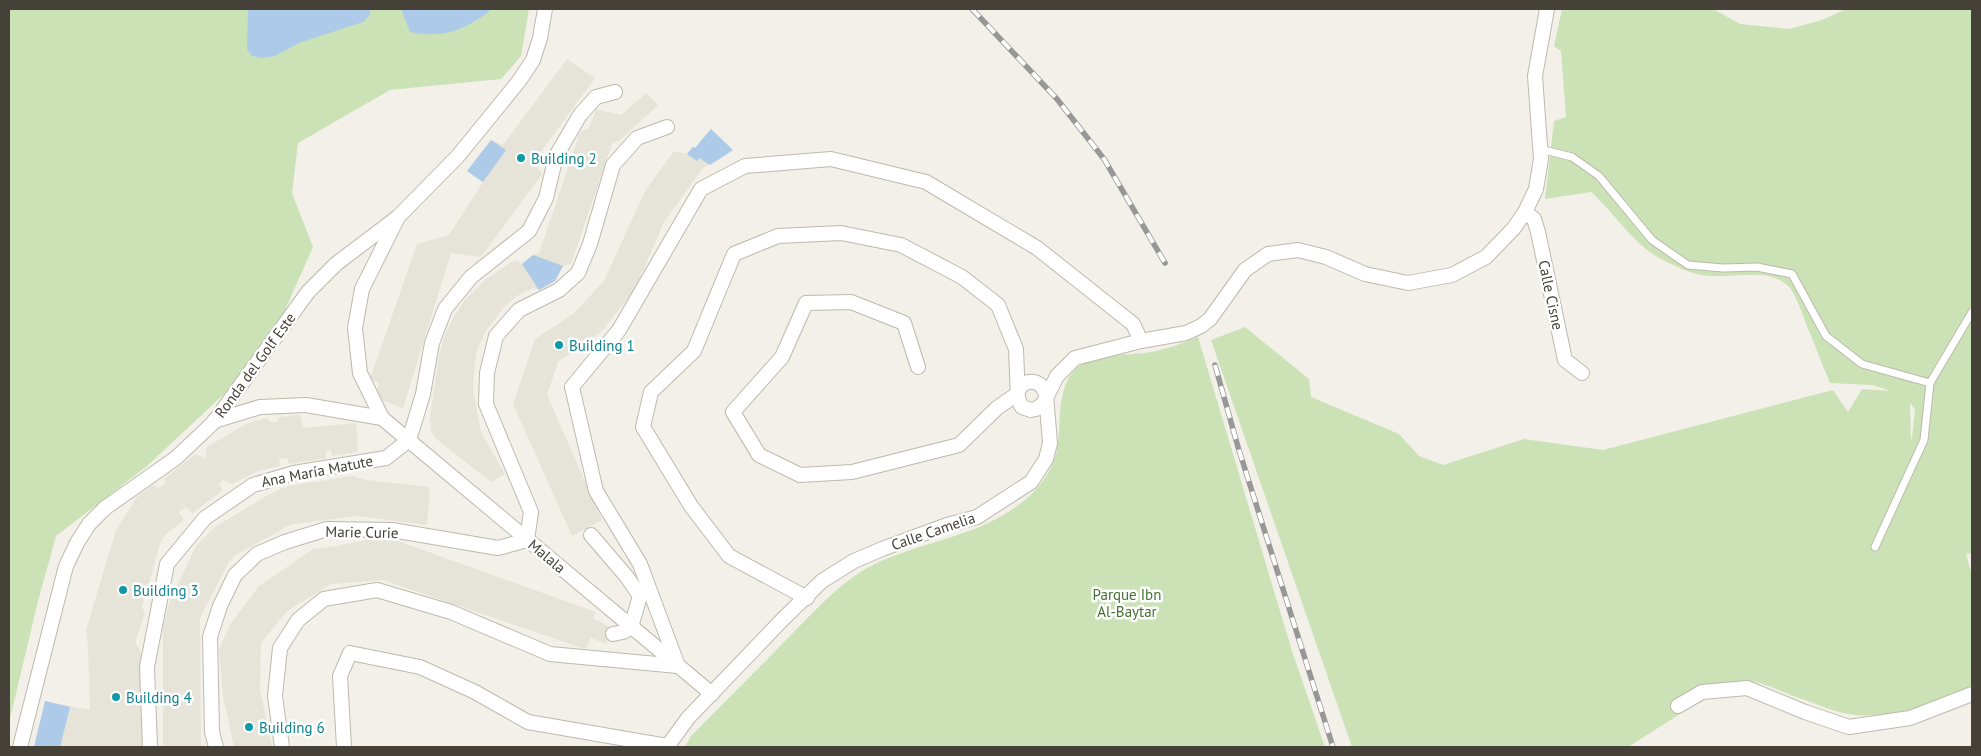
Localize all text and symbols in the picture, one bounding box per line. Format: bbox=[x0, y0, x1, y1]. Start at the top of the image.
place label: Building 2 bbox=[531, 149, 597, 168]
marker: Building 2 bbox=[515, 152, 527, 164]
street label: Calle Cisne bbox=[1534, 258, 1568, 332]
street label: Ronda del Golf Este bbox=[210, 309, 300, 421]
place label: Building 1 bbox=[569, 336, 635, 355]
marker: Building 1 bbox=[553, 339, 565, 351]
street label: Ana María Matute bbox=[260, 451, 374, 491]
street label: Calle Camelia bbox=[889, 508, 977, 554]
street label: Marie Curie bbox=[325, 522, 399, 542]
street label: Malala bbox=[524, 535, 570, 577]
place label: Building 3 bbox=[133, 581, 199, 600]
marker: Building 3 bbox=[117, 584, 129, 596]
park label: Parque Ibn Al-Baytar bbox=[1093, 585, 1161, 621]
place label: Building 4 bbox=[126, 688, 192, 707]
marker: Building 4 bbox=[110, 691, 122, 703]
place label: Building 6 bbox=[259, 718, 325, 737]
marker: Building 6 bbox=[243, 721, 255, 733]

